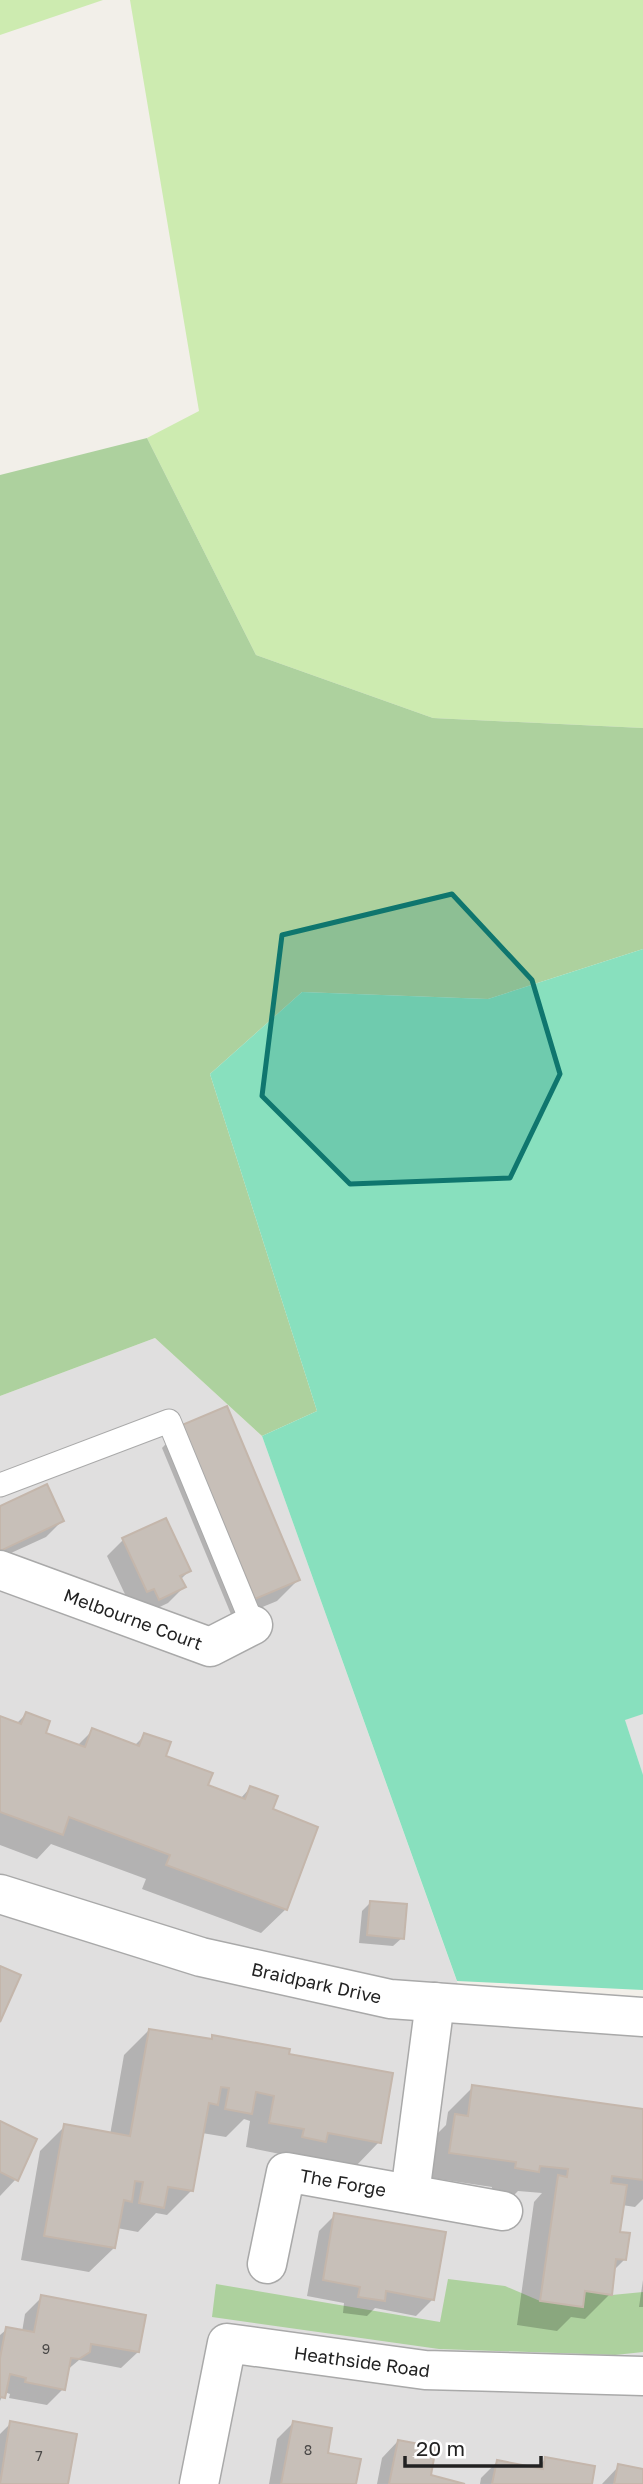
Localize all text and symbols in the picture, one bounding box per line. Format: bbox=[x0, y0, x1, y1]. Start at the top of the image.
street label: Melbourne Court bbox=[61, 1583, 206, 1654]
street label: Braidpark Drive bbox=[249, 1958, 384, 2008]
street label: The Forge bbox=[298, 2164, 388, 2201]
house number: 9 bbox=[42, 2340, 50, 2357]
street label: Heathside Road bbox=[293, 2341, 431, 2382]
scale bar bbox=[405, 2424, 542, 2468]
text: 20 m bbox=[416, 2435, 465, 2461]
house number: 8 bbox=[304, 2441, 312, 2458]
house number: 7 bbox=[35, 2447, 43, 2464]

